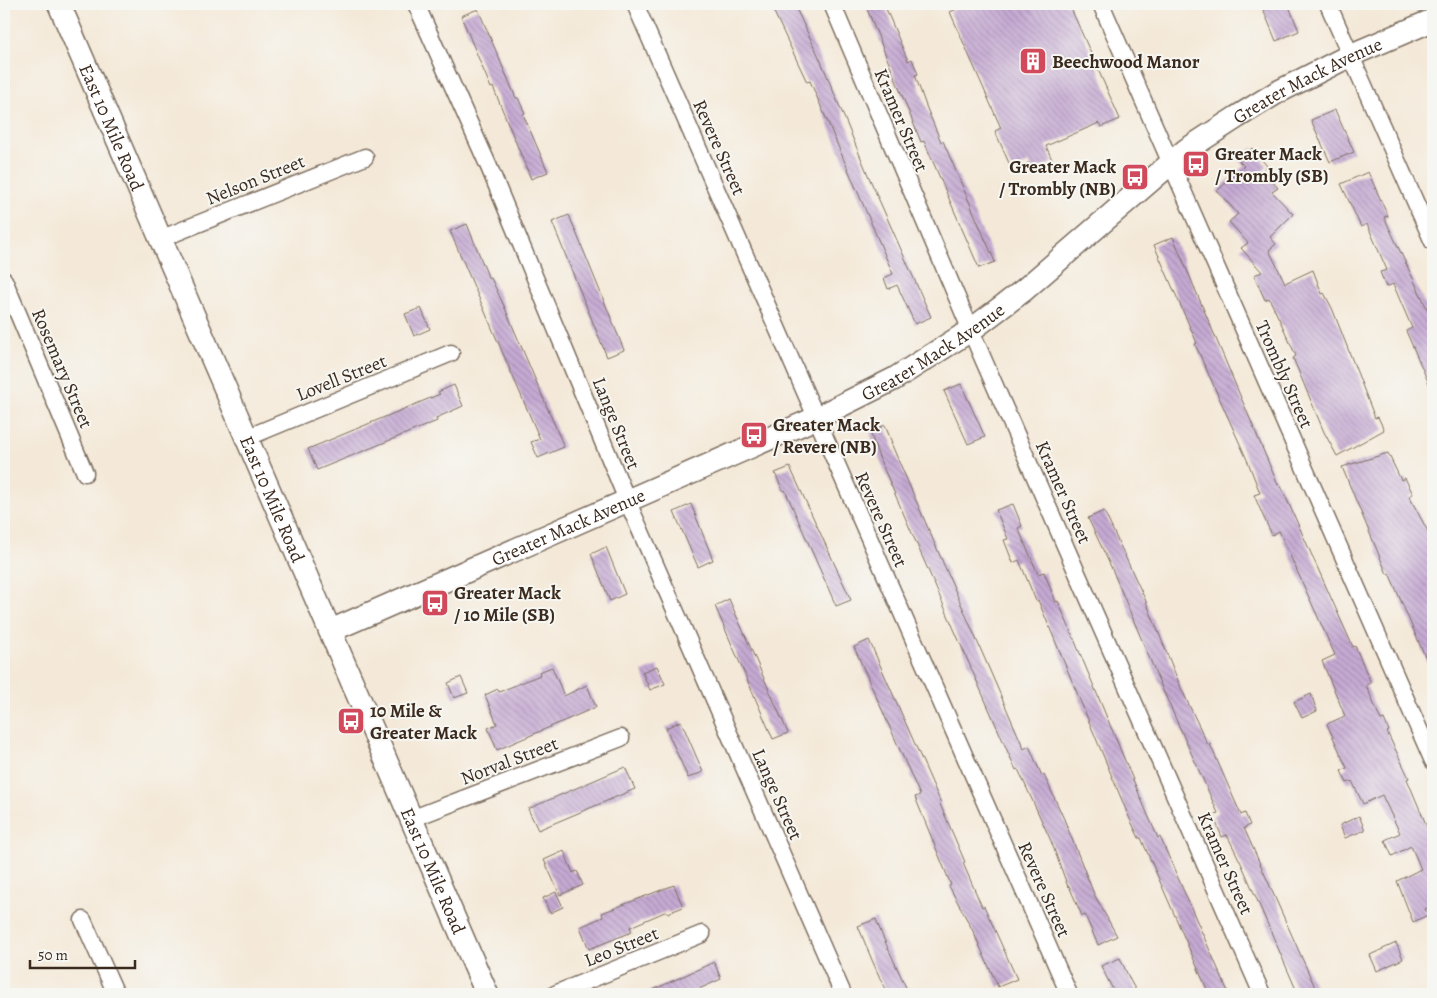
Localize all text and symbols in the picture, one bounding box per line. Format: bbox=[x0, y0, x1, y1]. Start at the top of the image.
street label: Greater Mack Avenue bbox=[1228, 31, 1386, 130]
building icon: Beechwood Manor bbox=[1018, 46, 1048, 76]
place label: Beechwood Manor bbox=[1052, 49, 1200, 75]
street label: East 10 Mile Road bbox=[72, 60, 150, 196]
street label: Kramer Street bbox=[868, 65, 935, 176]
street label: Revere Street bbox=[686, 95, 752, 199]
place label: Greater Mack / Trombly (SB) bbox=[1215, 141, 1329, 189]
street label: Nelson Street bbox=[202, 148, 309, 212]
bus stop icon: Greater Mack / Trombly (SB) bbox=[1181, 149, 1211, 179]
place label: Greater Mack / Trombly (NB) bbox=[999, 154, 1116, 202]
bus stop icon: Greater Mack / Trombly (NB) bbox=[1120, 162, 1150, 192]
street label: Greater Mack Avenue bbox=[857, 297, 1010, 407]
street label: Rosemary Street bbox=[25, 304, 99, 432]
street label: Trombly Street bbox=[1249, 316, 1319, 432]
street label: Lovell Street bbox=[292, 348, 390, 408]
street label: Lange Street bbox=[586, 373, 646, 473]
place label: Greater Mack / Revere (NB) bbox=[773, 412, 880, 460]
bus stop icon: Greater Mack / Revere (NB) bbox=[739, 420, 769, 450]
street label: East 10 Mile Road bbox=[233, 432, 311, 567]
street label: Kramer Street bbox=[1029, 437, 1097, 548]
street label: Revere Street bbox=[848, 467, 914, 571]
street label: Greater Mack Avenue bbox=[488, 482, 649, 573]
place label: Greater Mack / 10 Mile (SB) bbox=[454, 580, 561, 628]
bus stop icon: Greater Mack / 10 Mile (SB) bbox=[420, 588, 450, 618]
place label: 10 Mile & Greater Mack bbox=[370, 698, 477, 746]
bus stop icon: 10 Mile & Greater Mack bbox=[336, 706, 366, 736]
street label: Norval Street bbox=[457, 730, 562, 791]
street label: Lange Street bbox=[745, 745, 809, 844]
street label: East 10 Mile Road bbox=[394, 804, 472, 939]
street label: Kramer Street bbox=[1191, 808, 1259, 919]
street label: Revere Street bbox=[1011, 837, 1077, 941]
street label: Leo Street bbox=[580, 920, 662, 974]
scale bar bbox=[30, 938, 135, 970]
text: 50 m bbox=[38, 945, 68, 965]

